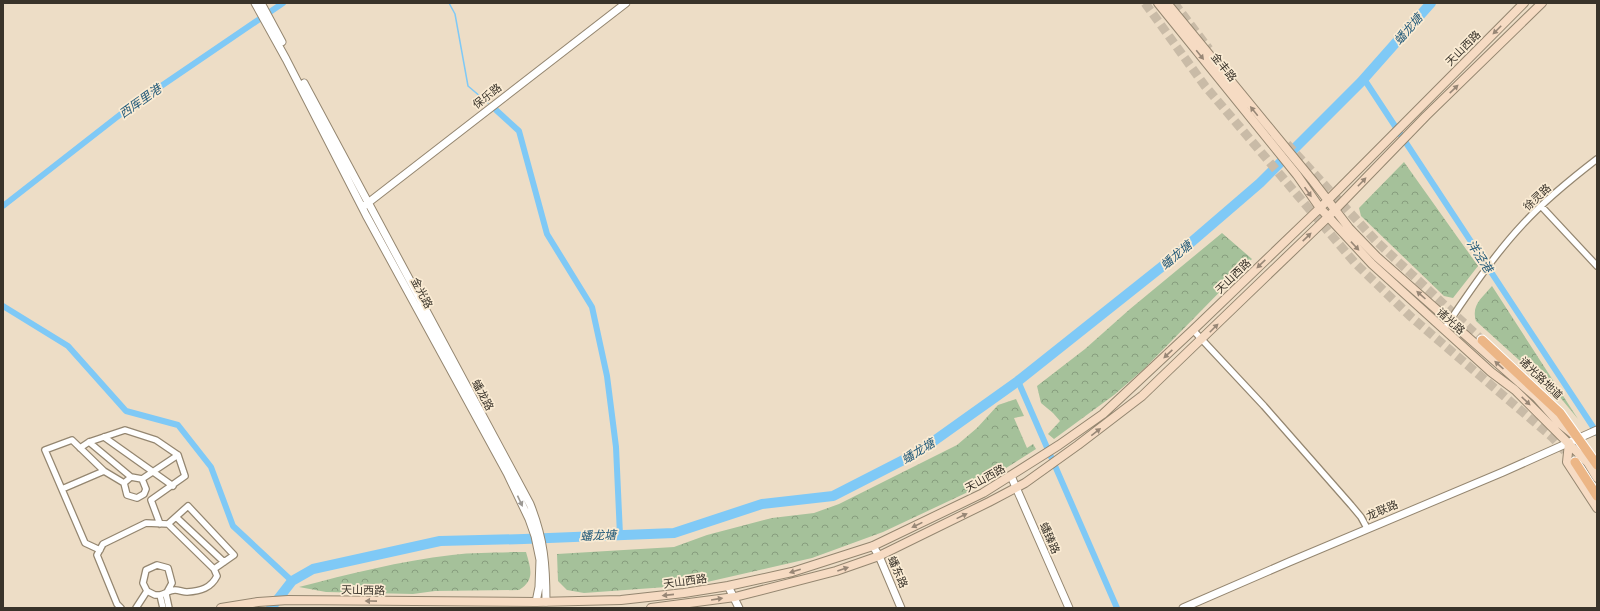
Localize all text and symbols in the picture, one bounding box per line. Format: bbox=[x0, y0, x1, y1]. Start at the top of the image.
water label: 蟠龙塘 bbox=[1391, 9, 1427, 48]
one-way arrow bbox=[1492, 26, 1502, 35]
street label: 天山西路 bbox=[1442, 27, 1484, 69]
one-way arrow bbox=[1196, 50, 1205, 61]
street label: 金丰路 bbox=[1208, 50, 1240, 84]
water label: 西厍里港 bbox=[116, 80, 166, 121]
street label: 保乐路 bbox=[470, 80, 504, 112]
one-way arrow bbox=[1449, 84, 1459, 94]
one-way arrow bbox=[1250, 105, 1259, 116]
one-way arrow bbox=[1357, 177, 1367, 187]
street label: 徐灵路 bbox=[1520, 181, 1554, 213]
one-way arrow bbox=[1304, 186, 1312, 197]
one-way arrow bbox=[1302, 232, 1312, 242]
water label: 蟠龙塘 bbox=[1157, 236, 1196, 272]
water label: 洋泾港 bbox=[1464, 237, 1497, 277]
one-way arrow bbox=[1350, 240, 1359, 251]
street label: 天山西路 bbox=[1212, 256, 1254, 296]
one-way arrow bbox=[1257, 259, 1266, 268]
street label: 金光路 bbox=[408, 275, 436, 311]
one-way arrow bbox=[1416, 291, 1425, 300]
street label: 诸光路 bbox=[1434, 305, 1468, 337]
one-way arrow bbox=[1209, 323, 1219, 333]
one-way arrow bbox=[1163, 349, 1172, 358]
street label: 诸光路地道 bbox=[1516, 354, 1566, 402]
one-way arrow bbox=[1494, 360, 1504, 370]
street label: 蟠龙路 bbox=[469, 377, 497, 413]
one-way arrow bbox=[1521, 396, 1531, 406]
one-way arrow bbox=[1090, 428, 1101, 436]
water label: 蟠龙塘 bbox=[899, 434, 939, 467]
street label: 天山西路 bbox=[962, 461, 1008, 495]
one-way arrow bbox=[517, 495, 523, 506]
street label: 龙联路 bbox=[1364, 497, 1400, 523]
one-way arrow bbox=[956, 513, 968, 519]
street label: 蟠臻路 bbox=[1037, 520, 1063, 556]
one-way arrow bbox=[912, 521, 923, 528]
water label: 蟠龙塘 bbox=[580, 527, 618, 543]
street label: 蟠东路 bbox=[885, 554, 911, 590]
one-way arrow bbox=[838, 565, 850, 571]
one-way arrow bbox=[789, 568, 801, 574]
street label: 天山西路 bbox=[662, 571, 708, 591]
street label: 天山西路 bbox=[341, 583, 385, 597]
one-way arrow bbox=[662, 592, 674, 598]
one-way arrow bbox=[711, 596, 723, 602]
one-way arrow bbox=[364, 598, 377, 604]

